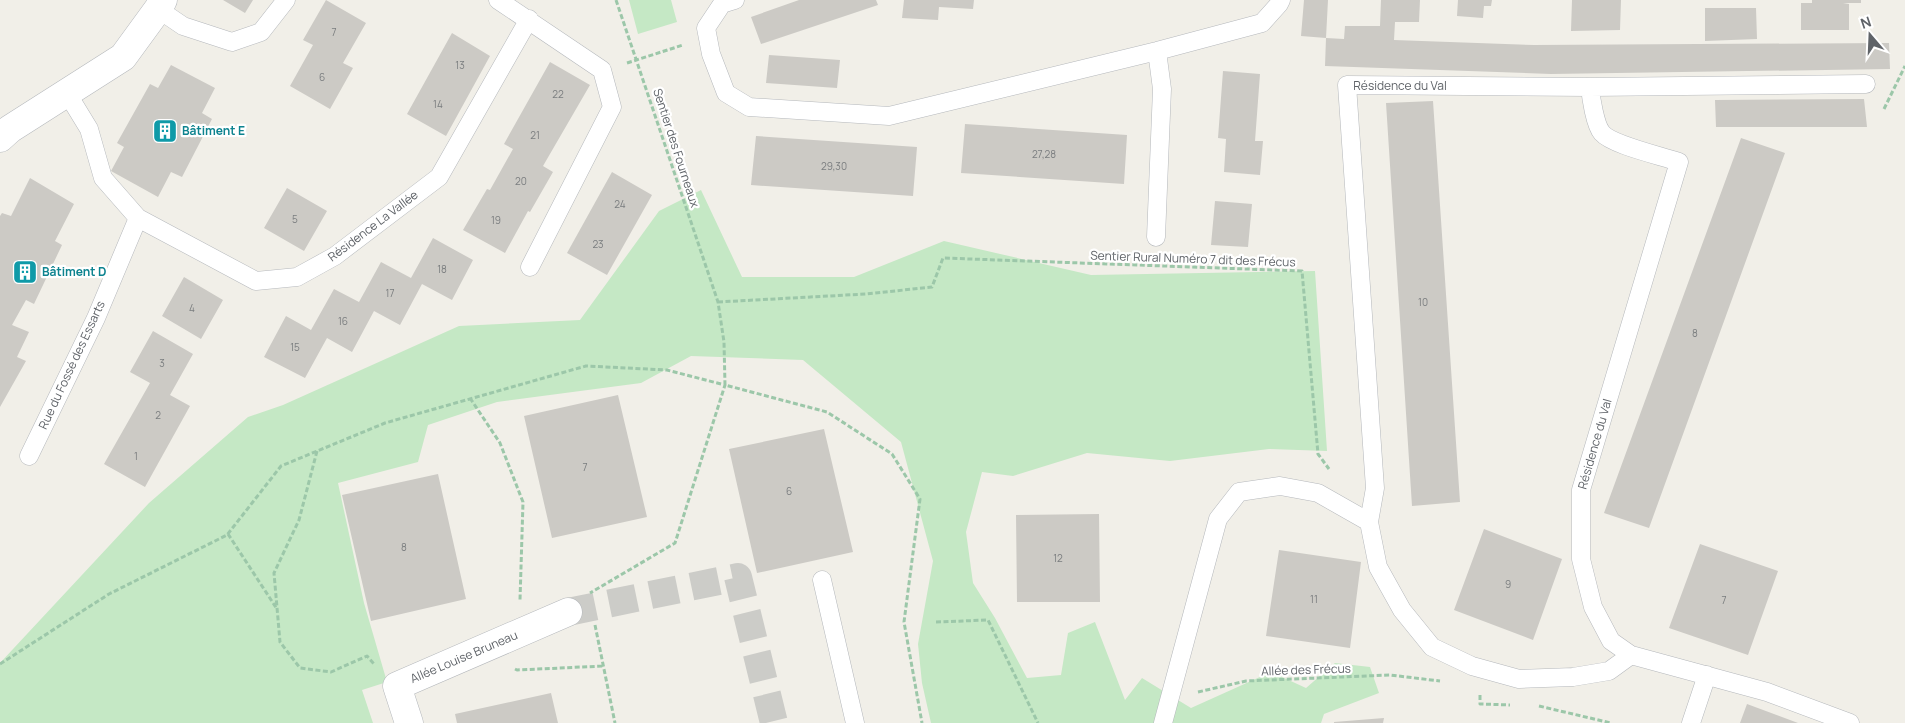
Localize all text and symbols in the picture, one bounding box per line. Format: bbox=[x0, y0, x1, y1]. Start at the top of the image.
north arrow bbox=[1845, 10, 1895, 60]
text: N bbox=[1858, 12, 1873, 33]
house number: 7 bbox=[331, 25, 337, 39]
house number: 13 bbox=[455, 58, 465, 72]
house number: 6 bbox=[319, 70, 325, 84]
street label: Résidence du Val bbox=[1353, 77, 1447, 94]
street label: Sentier des Fourneaux bbox=[649, 86, 704, 210]
house number: 22 bbox=[552, 87, 564, 101]
house number: 14 bbox=[433, 97, 443, 111]
building icon: Bâtiment E bbox=[152, 118, 178, 144]
place label: Bâtiment E bbox=[182, 122, 245, 139]
house number: 21 bbox=[530, 128, 540, 142]
house number: 27,28 bbox=[1032, 147, 1056, 161]
house number: 29,30 bbox=[821, 159, 847, 173]
house number: 20 bbox=[515, 174, 527, 188]
street label: Résidence La Vallée bbox=[324, 186, 421, 265]
house number: 24 bbox=[614, 197, 626, 211]
house number: 5 bbox=[292, 212, 298, 226]
house number: 19 bbox=[491, 213, 501, 227]
house number: 23 bbox=[592, 237, 604, 251]
street label: Sentier Rural Numéro 7 dit des Frécus bbox=[1090, 246, 1296, 271]
building icon: Bâtiment D bbox=[12, 259, 38, 285]
house number: 18 bbox=[437, 262, 447, 276]
place label: Bâtiment D bbox=[42, 263, 106, 280]
house number: 17 bbox=[386, 286, 394, 300]
house number: 10 bbox=[1418, 295, 1428, 309]
street label: Rue du Fossé des Essarts bbox=[34, 298, 109, 432]
house number: 4 bbox=[189, 301, 195, 315]
house number: 16 bbox=[338, 314, 348, 328]
house number: 8 bbox=[1692, 326, 1698, 340]
house number: 15 bbox=[290, 340, 300, 354]
house number: 3 bbox=[159, 356, 165, 370]
street label: Résidence du Val bbox=[1573, 397, 1616, 491]
house number: 2 bbox=[155, 408, 161, 422]
house number: 1 bbox=[134, 449, 138, 463]
house number: 7 bbox=[582, 460, 588, 474]
house number: 6 bbox=[786, 484, 792, 498]
house number: 8 bbox=[401, 540, 407, 554]
house number: 12 bbox=[1053, 551, 1063, 565]
house number: 9 bbox=[1505, 577, 1511, 591]
house number: 11 bbox=[1310, 592, 1318, 606]
house number: 7 bbox=[1721, 593, 1727, 607]
street label: Allée Louise Bruneau bbox=[408, 626, 520, 687]
street label: Allée des Frécus bbox=[1261, 659, 1351, 680]

